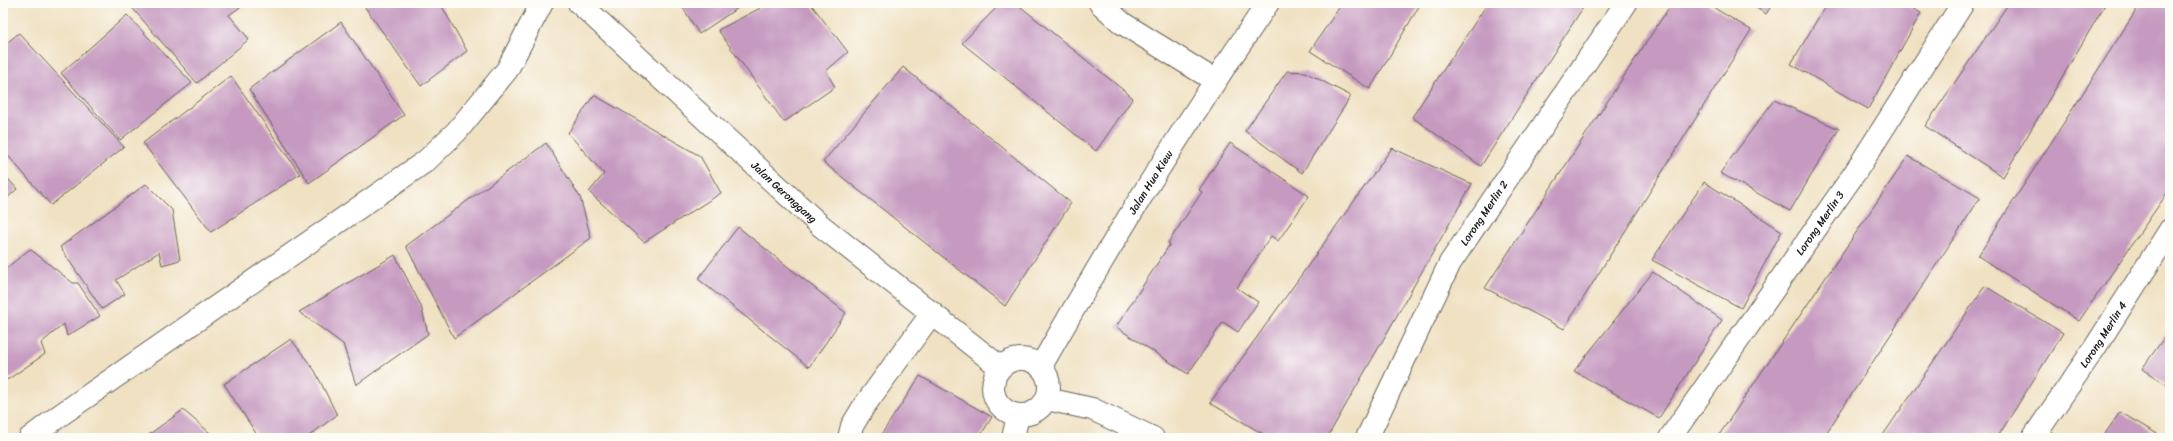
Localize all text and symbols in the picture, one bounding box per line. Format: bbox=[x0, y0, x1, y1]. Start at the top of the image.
street label: Jalan Hua Kiew bbox=[1123, 146, 1178, 219]
street label: Jalan Geronggang bbox=[746, 156, 822, 228]
street label: Lorong Merlin 2 bbox=[1455, 176, 1514, 250]
street label: Lorong Merlin 3 bbox=[1791, 187, 1849, 260]
street label: Lorong Merlin 4 bbox=[2075, 298, 2132, 372]

